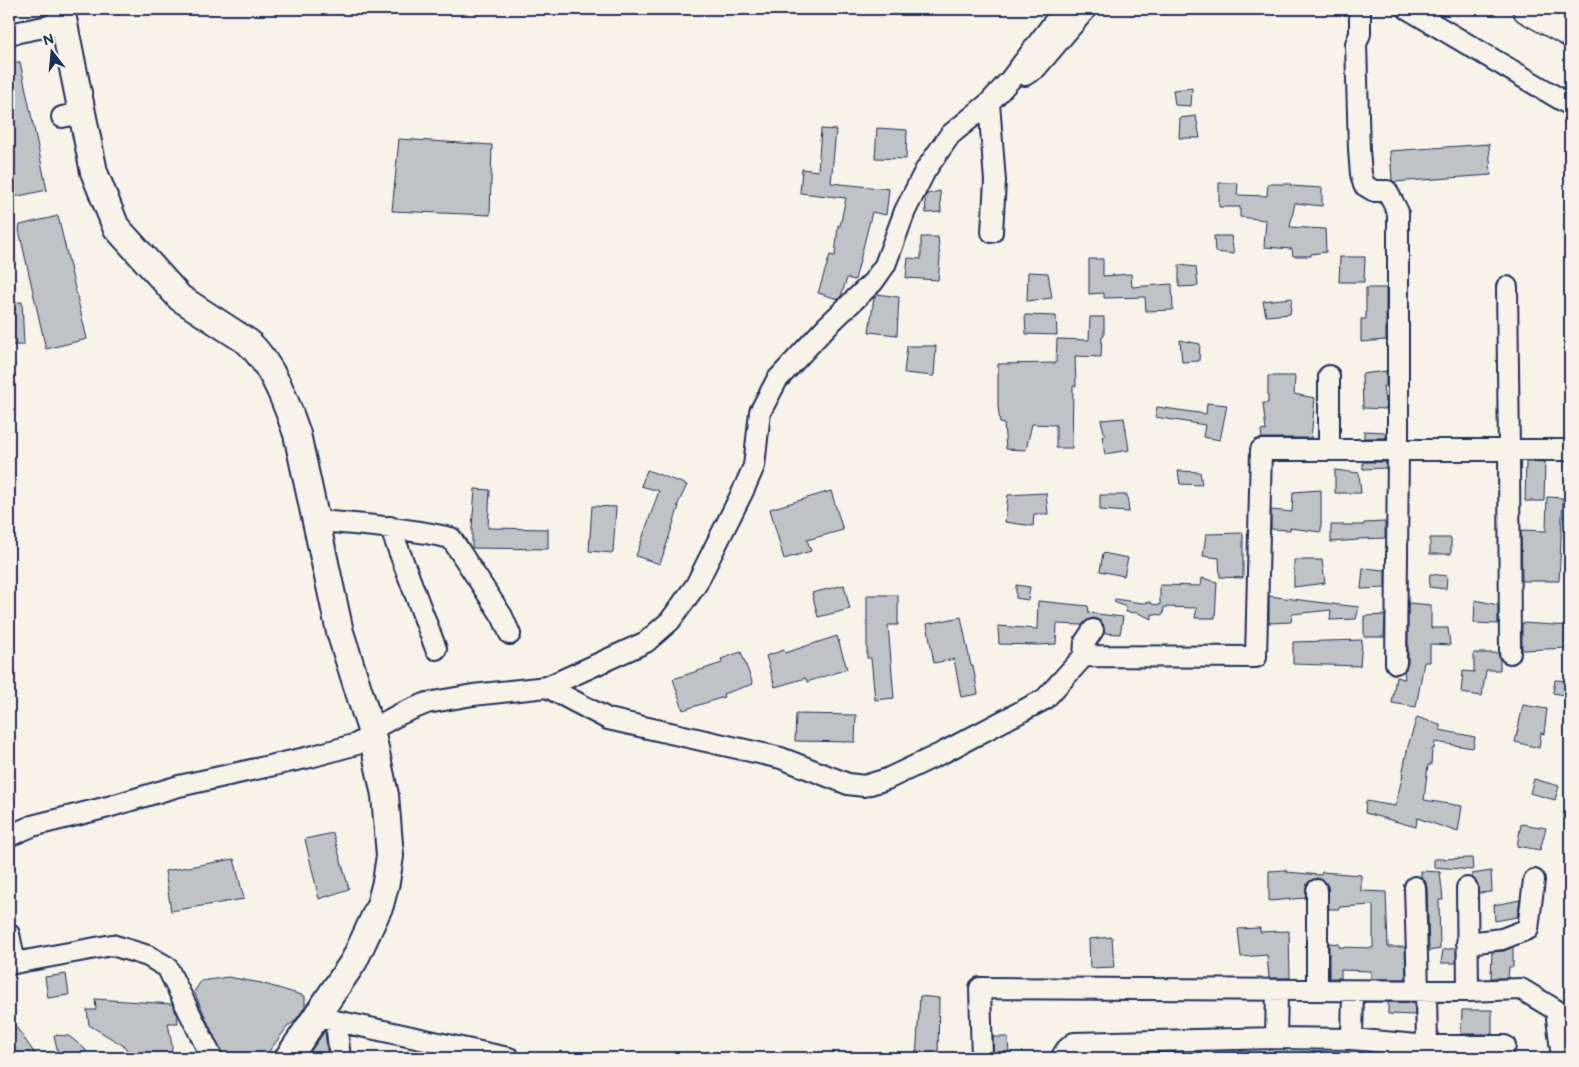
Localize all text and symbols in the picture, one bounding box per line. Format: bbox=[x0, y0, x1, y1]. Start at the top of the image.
north arrow bbox=[28, 28, 78, 78]
text: N bbox=[41, 30, 56, 50]

